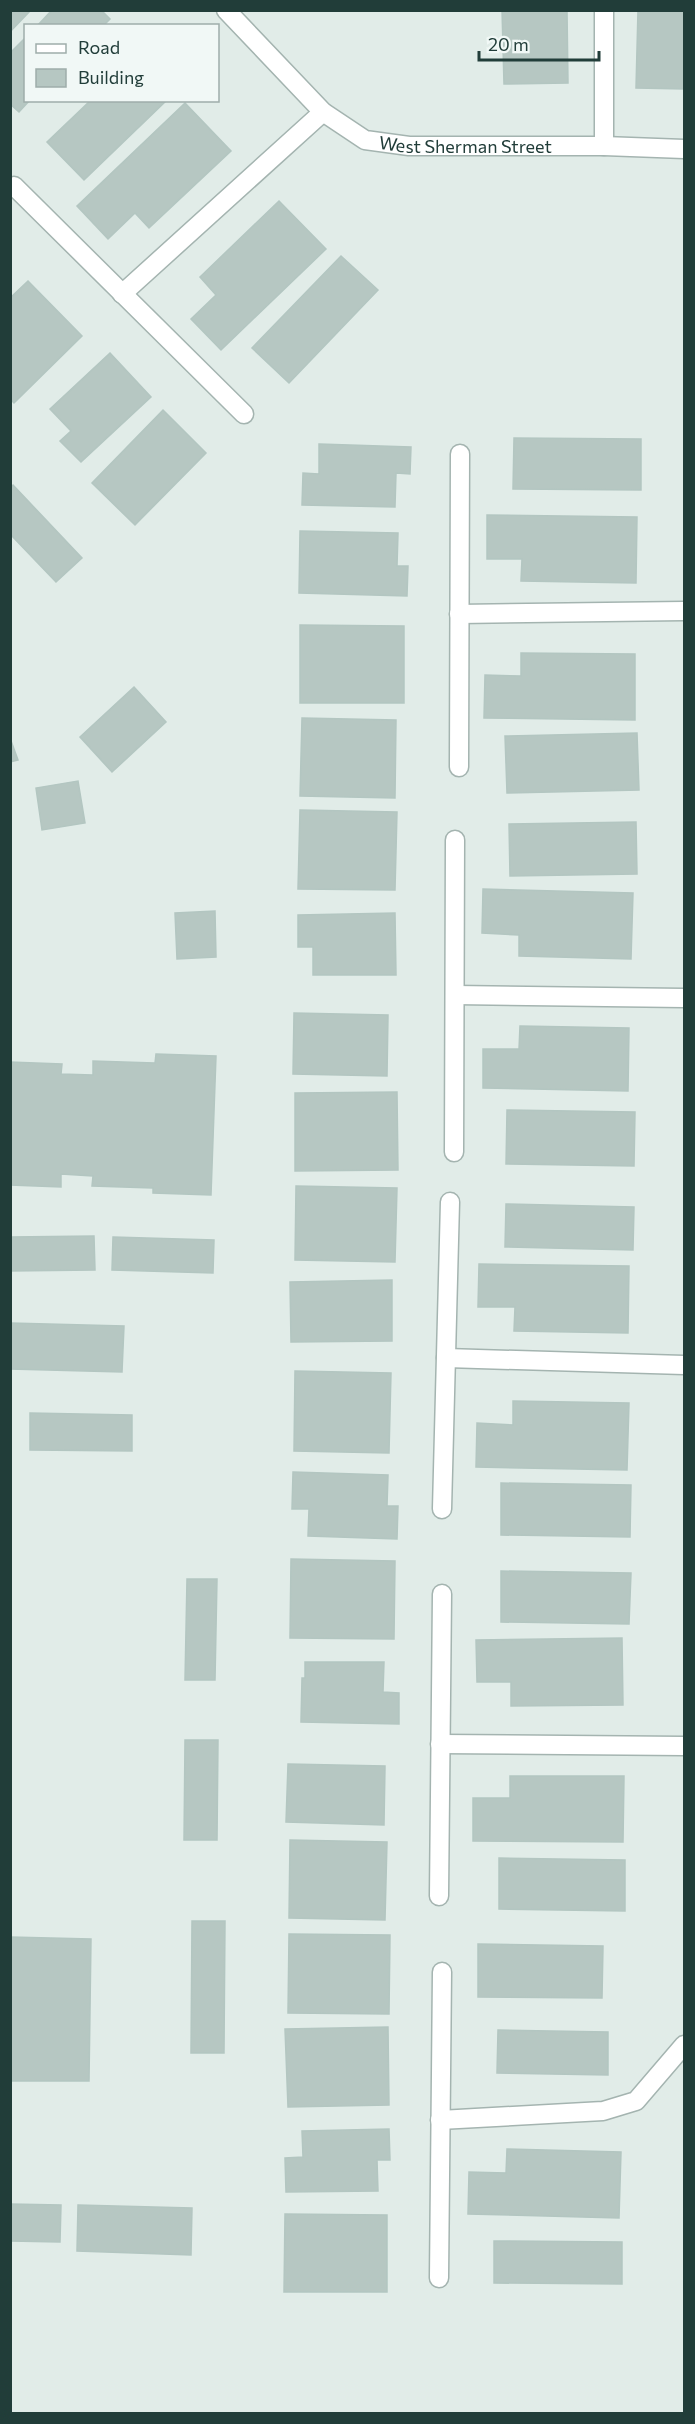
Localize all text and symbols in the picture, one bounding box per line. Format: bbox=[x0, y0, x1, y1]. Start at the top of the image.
legend bbox=[24, 24, 219, 102]
scale bar bbox=[479, 24, 599, 62]
text: 20 m bbox=[488, 33, 529, 55]
text: Road bbox=[78, 36, 120, 58]
text: Building bbox=[78, 66, 144, 88]
street label: West Sherman Street bbox=[378, 131, 552, 157]

